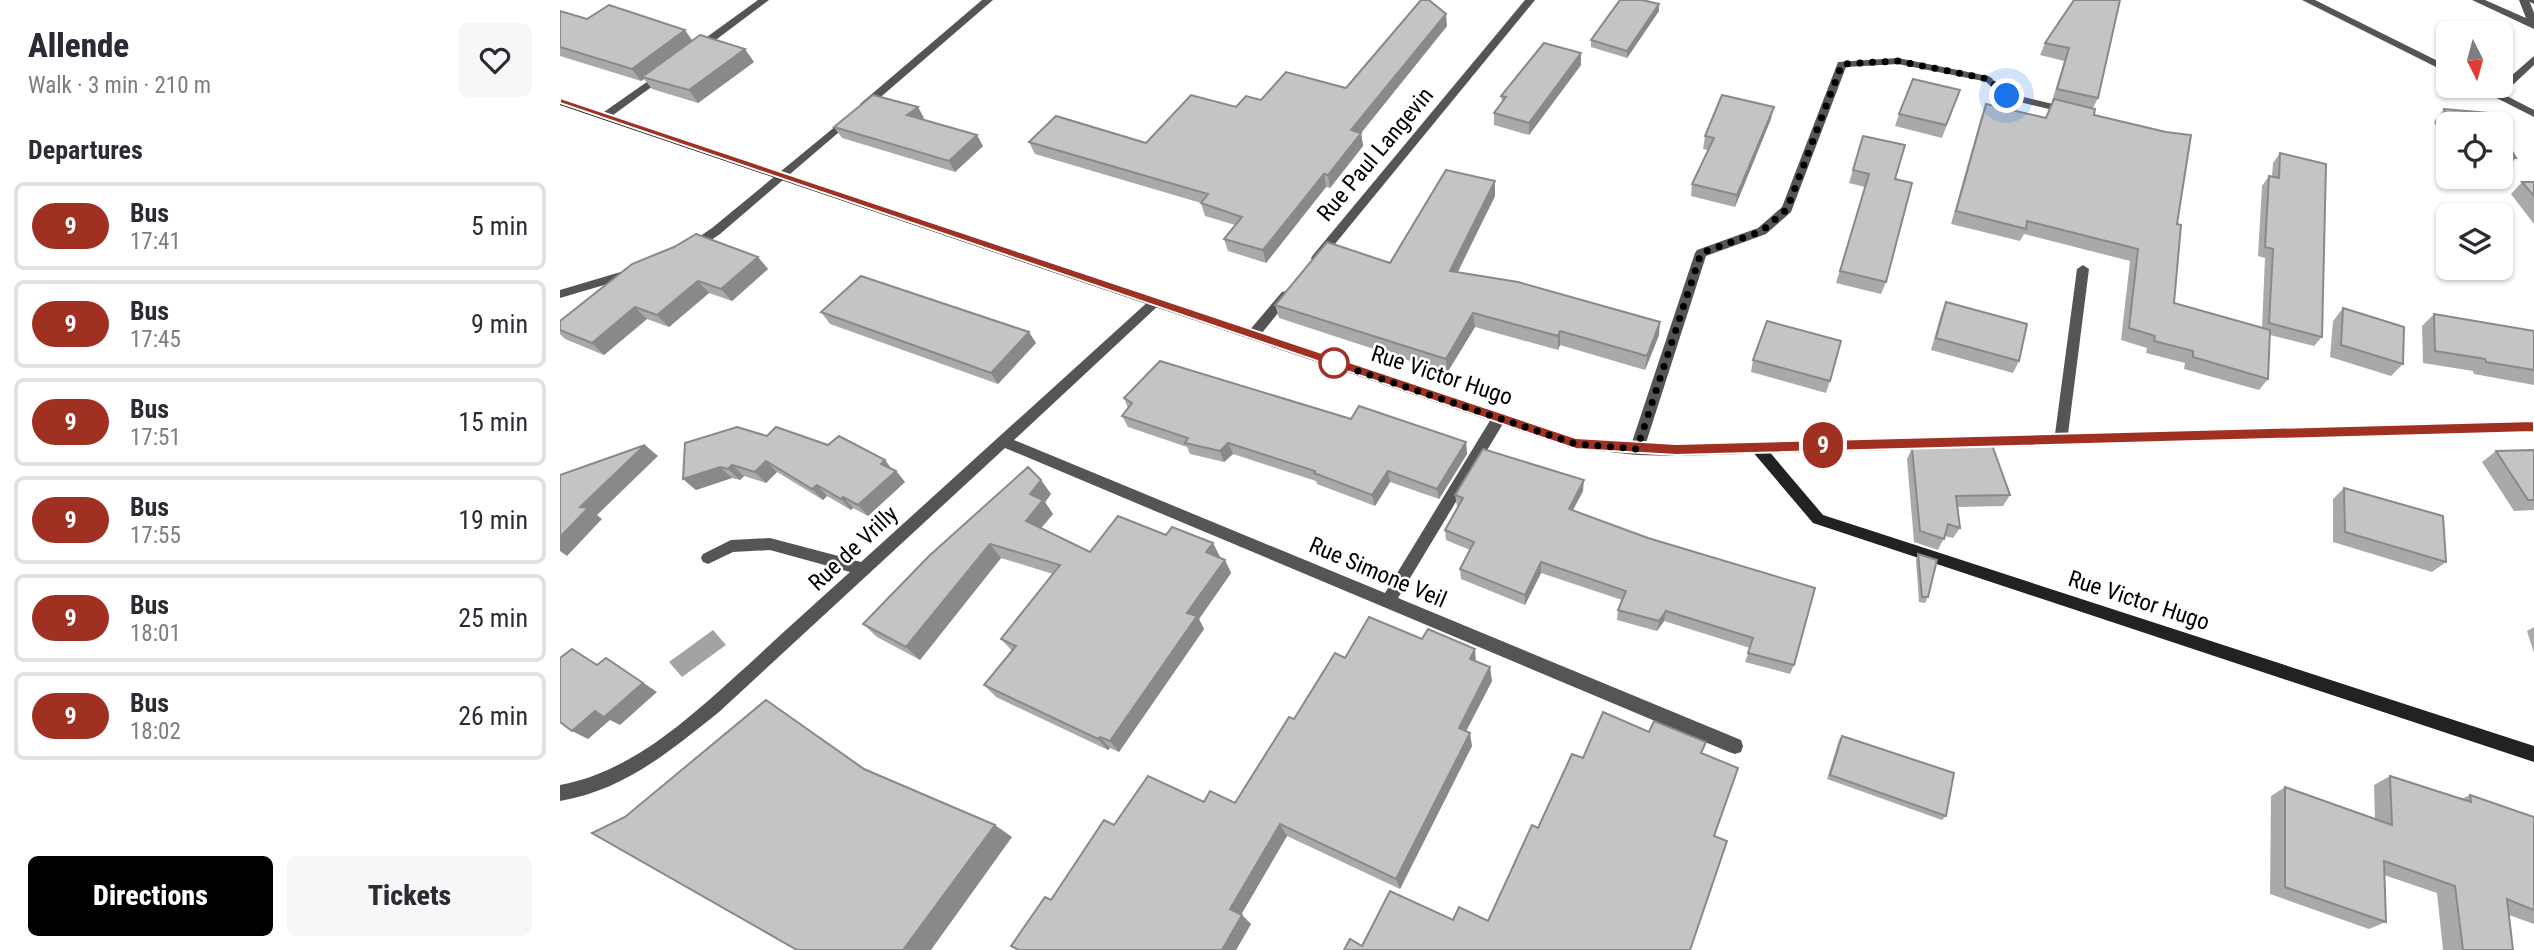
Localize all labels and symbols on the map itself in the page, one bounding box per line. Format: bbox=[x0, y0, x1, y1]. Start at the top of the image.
north arrow bbox=[2436, 21, 2513, 98]
your location bbox=[1989, 78, 2024, 113]
street label: Rue Paul Langevin bbox=[1312, 82, 1439, 227]
street label: Rue Victor Hugo bbox=[1368, 340, 1516, 411]
unlabelled marker bbox=[1319, 348, 1349, 378]
line badge: 9 bbox=[1800, 422, 1846, 468]
street label: Rue de Vrilly bbox=[803, 500, 904, 596]
street label: Rue Simone Veil bbox=[1305, 531, 1450, 613]
street label: Rue Victor Hugo bbox=[2065, 565, 2213, 636]

